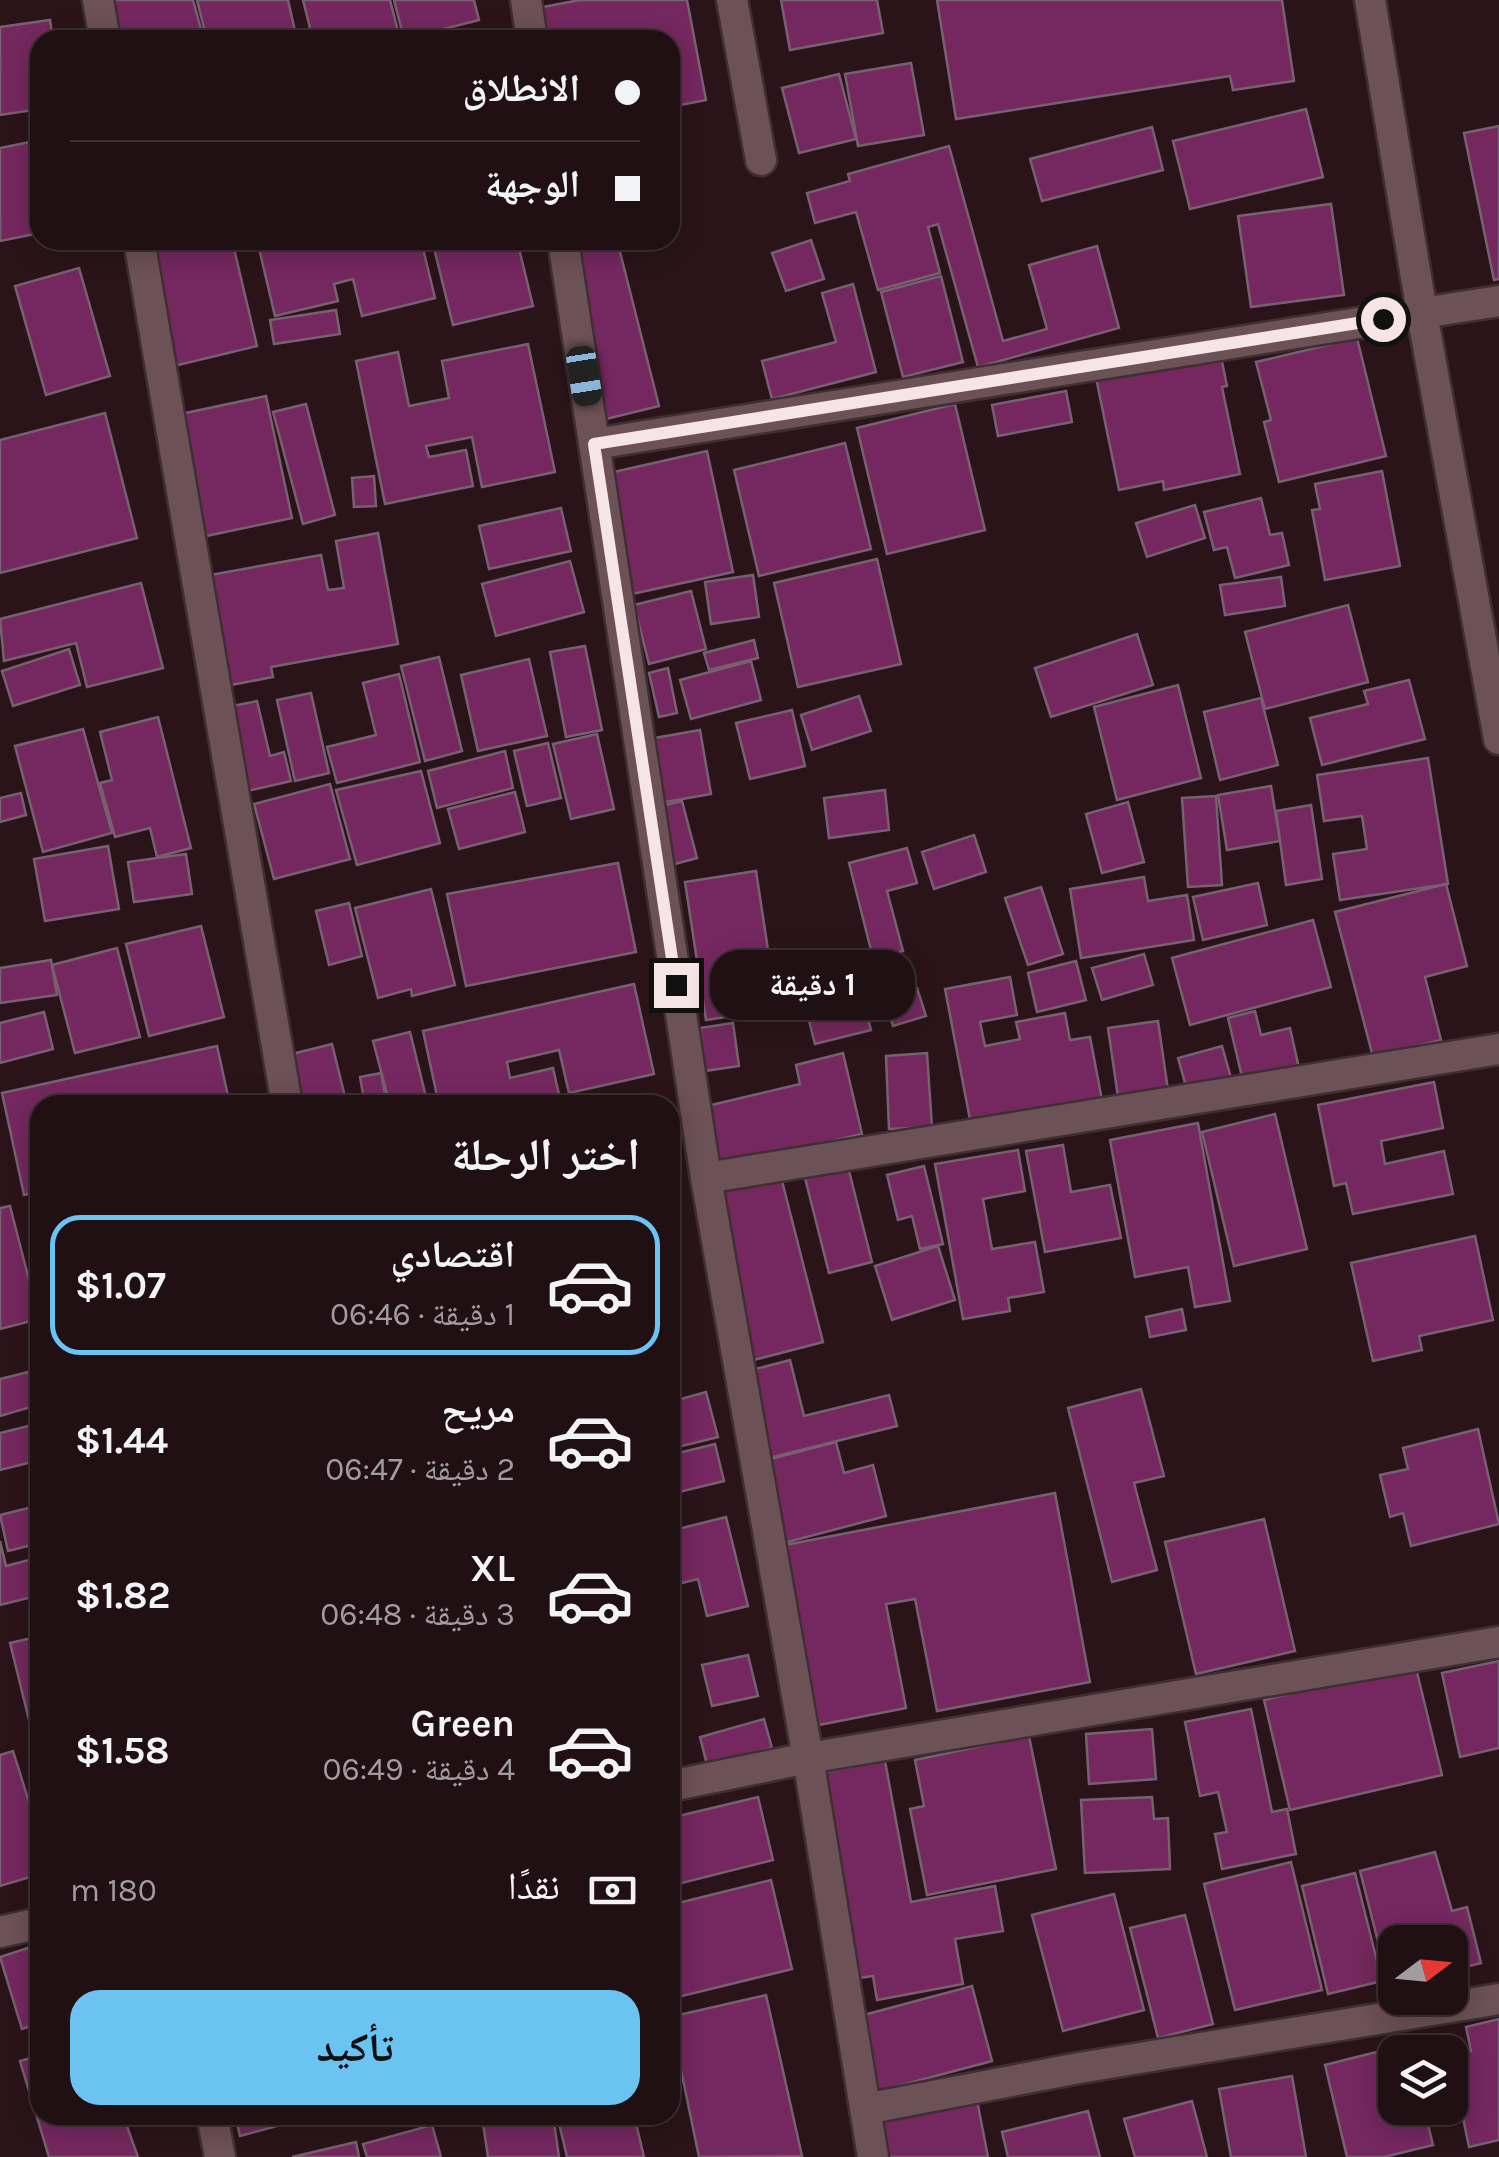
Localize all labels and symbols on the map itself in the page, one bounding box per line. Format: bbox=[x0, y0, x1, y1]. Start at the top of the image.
route start bbox=[1361, 297, 1406, 342]
car bbox=[564, 344, 604, 408]
callout: 1 دقيقة bbox=[711, 950, 916, 1020]
route end bbox=[654, 963, 699, 1008]
north arrow bbox=[1378, 1925, 1468, 2015]

